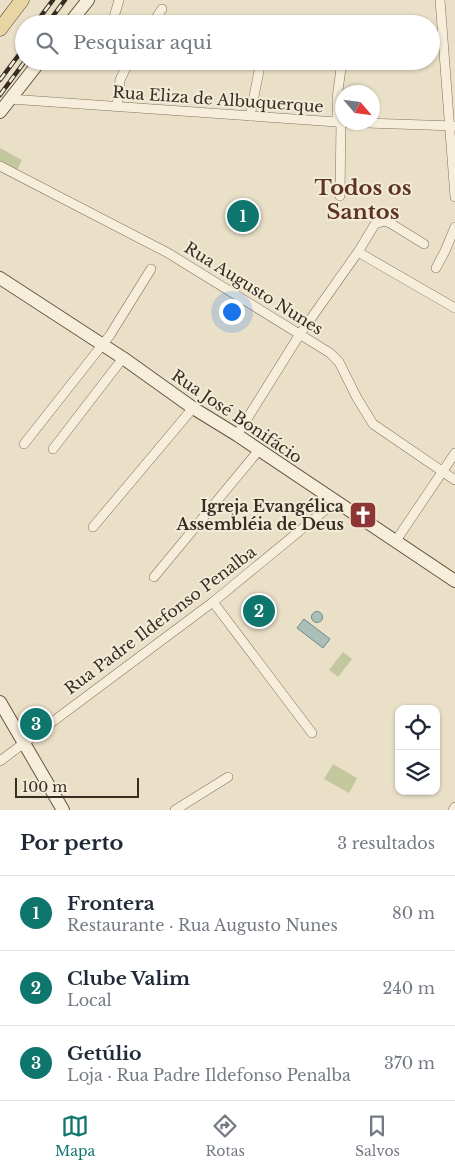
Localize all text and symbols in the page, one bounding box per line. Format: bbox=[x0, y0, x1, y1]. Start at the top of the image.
search box bbox=[15, 15, 440, 70]
icon: search bbox=[33, 29, 61, 57]
text: Pesquisar aqui bbox=[73, 31, 212, 54]
street label: Rua Eliza de Albuquerque bbox=[112, 82, 324, 116]
north arrow bbox=[335, 85, 380, 130]
district label: Todos os Santos bbox=[315, 175, 412, 225]
pin: 1 bbox=[227, 197, 259, 235]
street label: Rua Augusto Nunes bbox=[181, 237, 327, 339]
your location bbox=[219, 299, 245, 325]
street label: Rua José Bonifácio bbox=[168, 365, 306, 467]
place label: Igreja Evangélica Assembléia de Deus bbox=[175, 496, 344, 534]
church icon: Igreja Evangélica Assembléia de Deus bbox=[348, 500, 378, 530]
street label: Rua Padre Ildefonso Penalba bbox=[60, 541, 260, 699]
pin: 2 bbox=[243, 592, 275, 630]
pin: 3 bbox=[20, 705, 52, 743]
map controls bbox=[395, 705, 440, 795]
button: locate bbox=[395, 705, 440, 750]
button: layers bbox=[395, 750, 440, 795]
scale bar bbox=[15, 775, 139, 798]
text: 100 m bbox=[22, 778, 67, 796]
text: Por perto bbox=[20, 830, 123, 856]
text: 3 resultados bbox=[337, 833, 435, 853]
text: Frontera bbox=[67, 892, 155, 915]
text: 1 bbox=[33, 903, 39, 923]
text: 80 m bbox=[392, 903, 435, 923]
text: Restaurante · Rua Augusto Nunes bbox=[67, 915, 338, 935]
text: Clube Valim bbox=[67, 967, 190, 990]
text: 2 bbox=[31, 978, 41, 998]
text: 240 m bbox=[383, 978, 435, 998]
text: Local bbox=[67, 990, 112, 1010]
text: Getúlio bbox=[67, 1042, 142, 1065]
text: 3 bbox=[31, 1053, 41, 1073]
text: 370 m bbox=[384, 1053, 435, 1073]
text: Loja · Rua Padre Ildefonso Penalba bbox=[67, 1065, 351, 1085]
tab: Mapa bbox=[55, 1112, 95, 1160]
tab: Rotas bbox=[205, 1112, 245, 1160]
tab: Salvos bbox=[355, 1112, 400, 1160]

